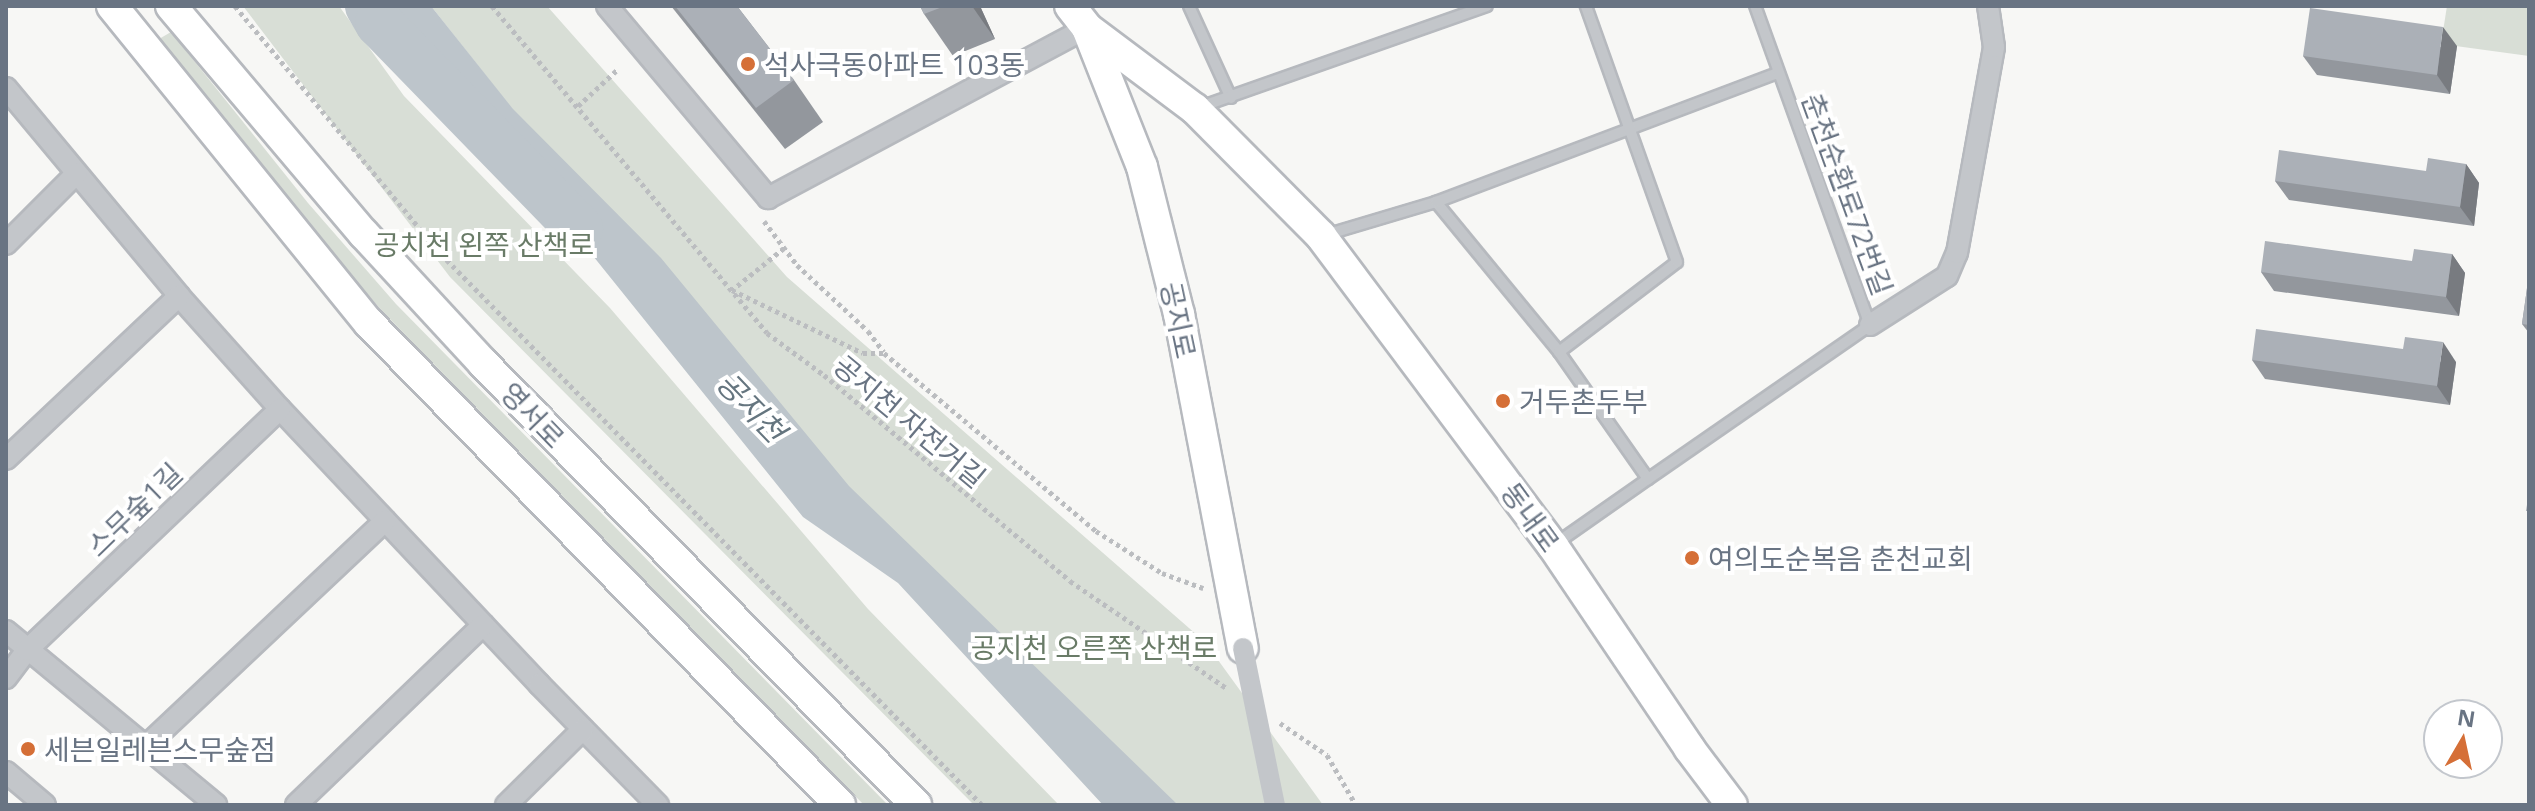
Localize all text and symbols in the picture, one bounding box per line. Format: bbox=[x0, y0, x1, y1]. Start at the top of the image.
place label: 석사극동아파트 103동 bbox=[764, 47, 1025, 81]
marker: 석사극동아파트 103동 bbox=[739, 55, 757, 73]
street label: 춘천순환로72번길 bbox=[1796, 88, 1900, 300]
park label: 공치천 왼쪽 산책로 bbox=[374, 227, 594, 261]
street label: 공지로 bbox=[1155, 279, 1203, 361]
street label: 공지천 자전거길 bbox=[827, 348, 993, 494]
water label: 공지천 bbox=[709, 365, 793, 449]
street label: 영서로 bbox=[494, 376, 572, 454]
place label: 거두촌두부 bbox=[1519, 384, 1648, 418]
marker: 거두촌두부 bbox=[1494, 392, 1512, 410]
street label: 스무숲1길 bbox=[80, 456, 188, 562]
street label: 동내로 bbox=[1495, 476, 1567, 558]
place label: 여의도순복음 춘천교회 bbox=[1708, 541, 1973, 575]
marker: 여의도순복음 춘천교회 bbox=[1683, 549, 1701, 567]
park label: 공지천 오른쪽 산책로 bbox=[971, 630, 1217, 664]
north arrow bbox=[2423, 699, 2503, 779]
text: N bbox=[2455, 701, 2478, 733]
place label: 세븐일레븐스무숲점 bbox=[44, 732, 276, 766]
marker: 세븐일레븐스무숲점 bbox=[19, 740, 37, 758]

